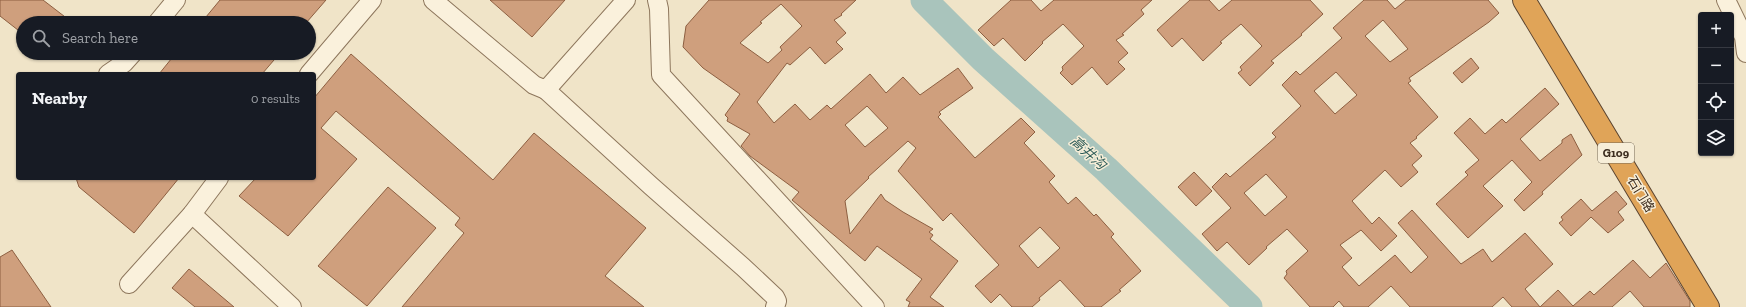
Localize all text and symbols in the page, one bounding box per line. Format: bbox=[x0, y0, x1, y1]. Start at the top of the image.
map controls bbox=[1698, 12, 1734, 156]
button: + bbox=[1698, 12, 1734, 48]
search box bbox=[16, 16, 316, 60]
icon: search bbox=[30, 27, 52, 49]
text: Search here bbox=[62, 29, 138, 47]
button: − bbox=[1698, 48, 1734, 84]
button: locate bbox=[1698, 84, 1734, 120]
text: Nearby bbox=[32, 88, 87, 108]
text: 0 results bbox=[251, 91, 300, 106]
button: layers bbox=[1698, 120, 1734, 156]
water label: 高井沟 bbox=[1067, 133, 1111, 175]
road number: G109 bbox=[1598, 143, 1634, 163]
street label: 石门路 bbox=[1625, 173, 1657, 215]

